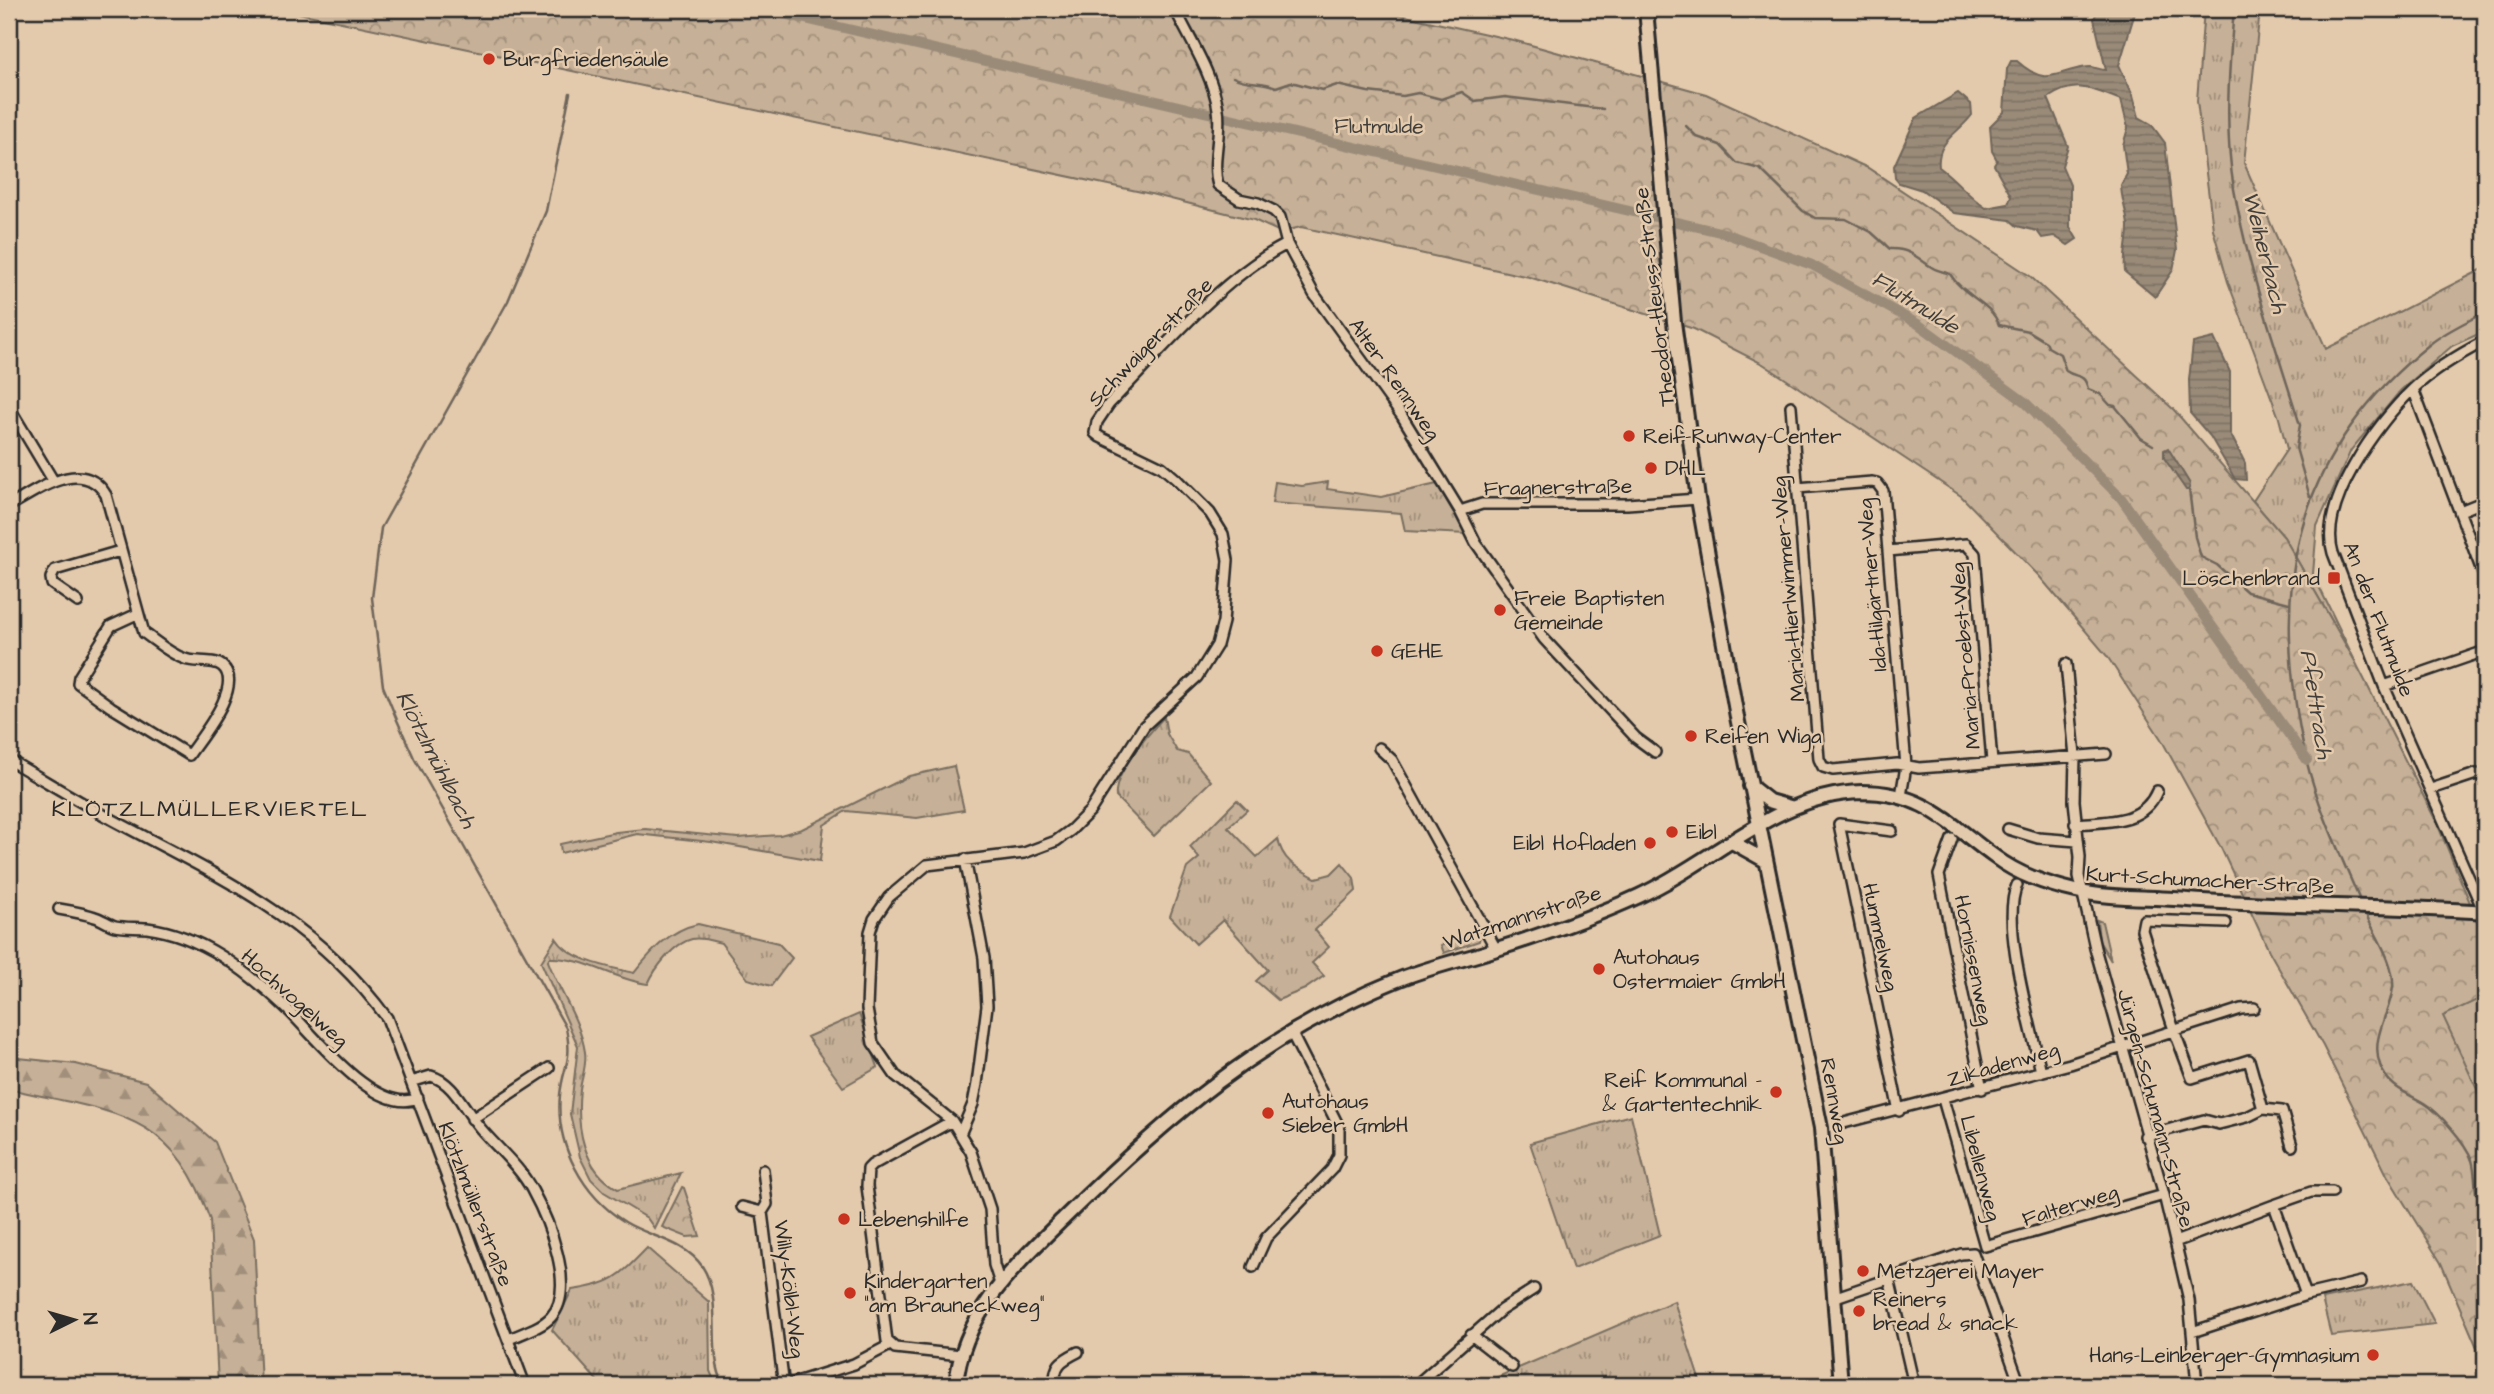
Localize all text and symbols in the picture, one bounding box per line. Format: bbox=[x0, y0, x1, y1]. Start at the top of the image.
place label: Burgfriedensäule bbox=[503, 45, 669, 76]
marker: Burgfriedensäule bbox=[481, 51, 497, 67]
park label: Flutmulde bbox=[1334, 112, 1424, 141]
street label: Theodor-Heuss-Straße bbox=[1627, 186, 1682, 408]
water label: Weiherbach bbox=[2234, 188, 2296, 318]
water label: Flutmulde bbox=[1865, 263, 1967, 343]
street label: Schwaigerstraße bbox=[1081, 271, 1221, 415]
street label: Alter Rennweg bbox=[1340, 312, 1448, 448]
place label: Reif-Runway-Center bbox=[1643, 422, 1842, 453]
marker: Reif-Runway-Center bbox=[1621, 428, 1637, 444]
place label: DHL bbox=[1665, 454, 1706, 483]
marker: DHL bbox=[1643, 460, 1659, 476]
street label: Fragnerstraße bbox=[1483, 472, 1633, 505]
street label: Maria-Hierlwimmer-Weg bbox=[1764, 475, 1815, 703]
street label: Ida-Hilgärtner-Weg bbox=[1850, 497, 1897, 673]
street label: An der Flutmulde bbox=[2336, 537, 2421, 701]
street label: Maria-Proebst-Weg bbox=[1943, 561, 1990, 751]
place label: Löschenbrand bbox=[2182, 564, 2320, 593]
marker: Löschenbrand bbox=[2326, 570, 2342, 586]
place label: Freie Baptisten Gemeinde bbox=[1514, 584, 1664, 637]
marker: Freie Baptisten Gemeinde bbox=[1492, 602, 1508, 618]
place label: GEHE bbox=[1391, 637, 1444, 666]
marker: GEHE bbox=[1369, 643, 1385, 659]
water label: Pfettrach bbox=[2292, 647, 2341, 762]
water label: Klötzlmühlbach bbox=[388, 685, 485, 835]
place label: Reifen Wiga bbox=[1705, 722, 1822, 753]
marker: Reifen Wiga bbox=[1683, 728, 1699, 744]
district label: KLÖTZLMÜLLERVIERTEL bbox=[51, 793, 369, 825]
place label: Eibl bbox=[1686, 818, 1717, 847]
marker: Eibl bbox=[1664, 824, 1680, 840]
place label: Eibl Hofladen bbox=[1513, 829, 1636, 858]
marker: Eibl Hofladen bbox=[1642, 835, 1658, 851]
street label: Kurt-Schumacher-Straße bbox=[2085, 860, 2335, 901]
street label: Watzmannstraße bbox=[1439, 878, 1605, 957]
street label: Hummelweg bbox=[1853, 880, 1906, 994]
street label: Hornissenweg bbox=[1945, 893, 2000, 1028]
street label: Hochvogelweg bbox=[233, 942, 355, 1056]
place label: Autohaus Ostermaier GmbH bbox=[1613, 943, 1786, 996]
marker: Autohaus Ostermaier GmbH bbox=[1591, 961, 1607, 977]
street label: Jürgen-Schumann-Straße bbox=[2108, 986, 2201, 1231]
street label: Zikadenweg bbox=[1944, 1035, 2063, 1096]
street label: Rennweg bbox=[1811, 1056, 1856, 1147]
place label: Reif Kommunal - & Gartentechnik bbox=[1602, 1066, 1762, 1119]
marker: Reif Kommunal - & Gartentechnik bbox=[1768, 1084, 1784, 1100]
place label: Autohaus Sieber GmbH bbox=[1282, 1087, 1409, 1140]
marker: Autohaus Sieber GmbH bbox=[1260, 1105, 1276, 1121]
street label: Libellenweg bbox=[1951, 1112, 2009, 1225]
street label: Klötzlmüllerstraße bbox=[431, 1118, 520, 1291]
street label: Falterweg bbox=[2019, 1177, 2123, 1236]
place label: Lebenshilfe bbox=[858, 1205, 969, 1234]
marker: Lebenshilfe bbox=[836, 1211, 852, 1227]
street label: Willy-Kölbl-Weg bbox=[765, 1218, 812, 1360]
place label: Metzgerei Mayer bbox=[1877, 1257, 2044, 1288]
marker: Metzgerei Mayer bbox=[1855, 1263, 1871, 1279]
place label: Kindergarten "am Brauneckweg" bbox=[864, 1267, 1044, 1322]
marker: Kindergarten "am Brauneckweg" bbox=[842, 1285, 858, 1301]
place label: Reiners bread & snack bbox=[1873, 1285, 2018, 1338]
north arrow bbox=[38, 1286, 108, 1356]
marker: Reiners bread & snack bbox=[1851, 1303, 1867, 1319]
text: N bbox=[75, 1312, 103, 1326]
place label: Hans-Leinberger-Gymnasium bbox=[2089, 1341, 2360, 1372]
marker: Hans-Leinberger-Gymnasium bbox=[2365, 1347, 2381, 1363]

